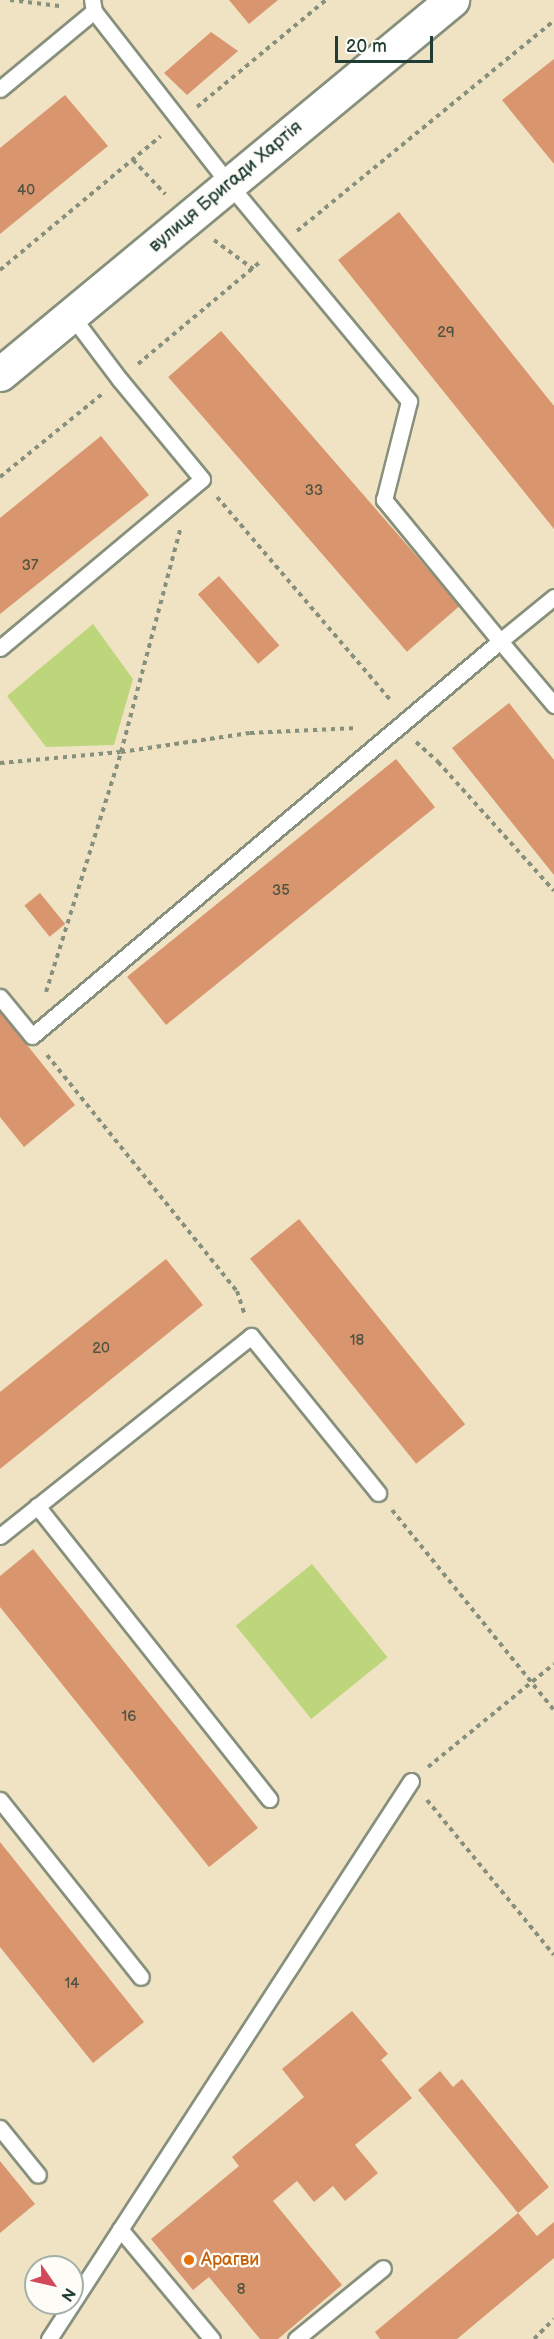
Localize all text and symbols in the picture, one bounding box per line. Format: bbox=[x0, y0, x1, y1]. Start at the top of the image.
scale bar bbox=[338, 24, 436, 62]
text: 20 m bbox=[346, 36, 387, 57]
street label: вулиця Бригади Хартія bbox=[145, 117, 307, 257]
house number: 40 bbox=[17, 182, 35, 200]
house number: 29 bbox=[437, 324, 455, 342]
house number: 33 bbox=[305, 482, 323, 500]
house number: 37 bbox=[22, 557, 38, 575]
house number: 35 bbox=[272, 882, 290, 900]
house number: 18 bbox=[350, 1332, 364, 1350]
house number: 20 bbox=[92, 1340, 110, 1358]
house number: 16 bbox=[122, 1708, 136, 1726]
house number: 14 bbox=[65, 1975, 79, 1993]
place label: Арагви bbox=[201, 2249, 259, 2271]
marker: Арагви bbox=[182, 2253, 196, 2267]
north arrow bbox=[24, 2255, 84, 2315]
house number: 8 bbox=[237, 2281, 245, 2299]
text: N bbox=[56, 2284, 79, 2305]

